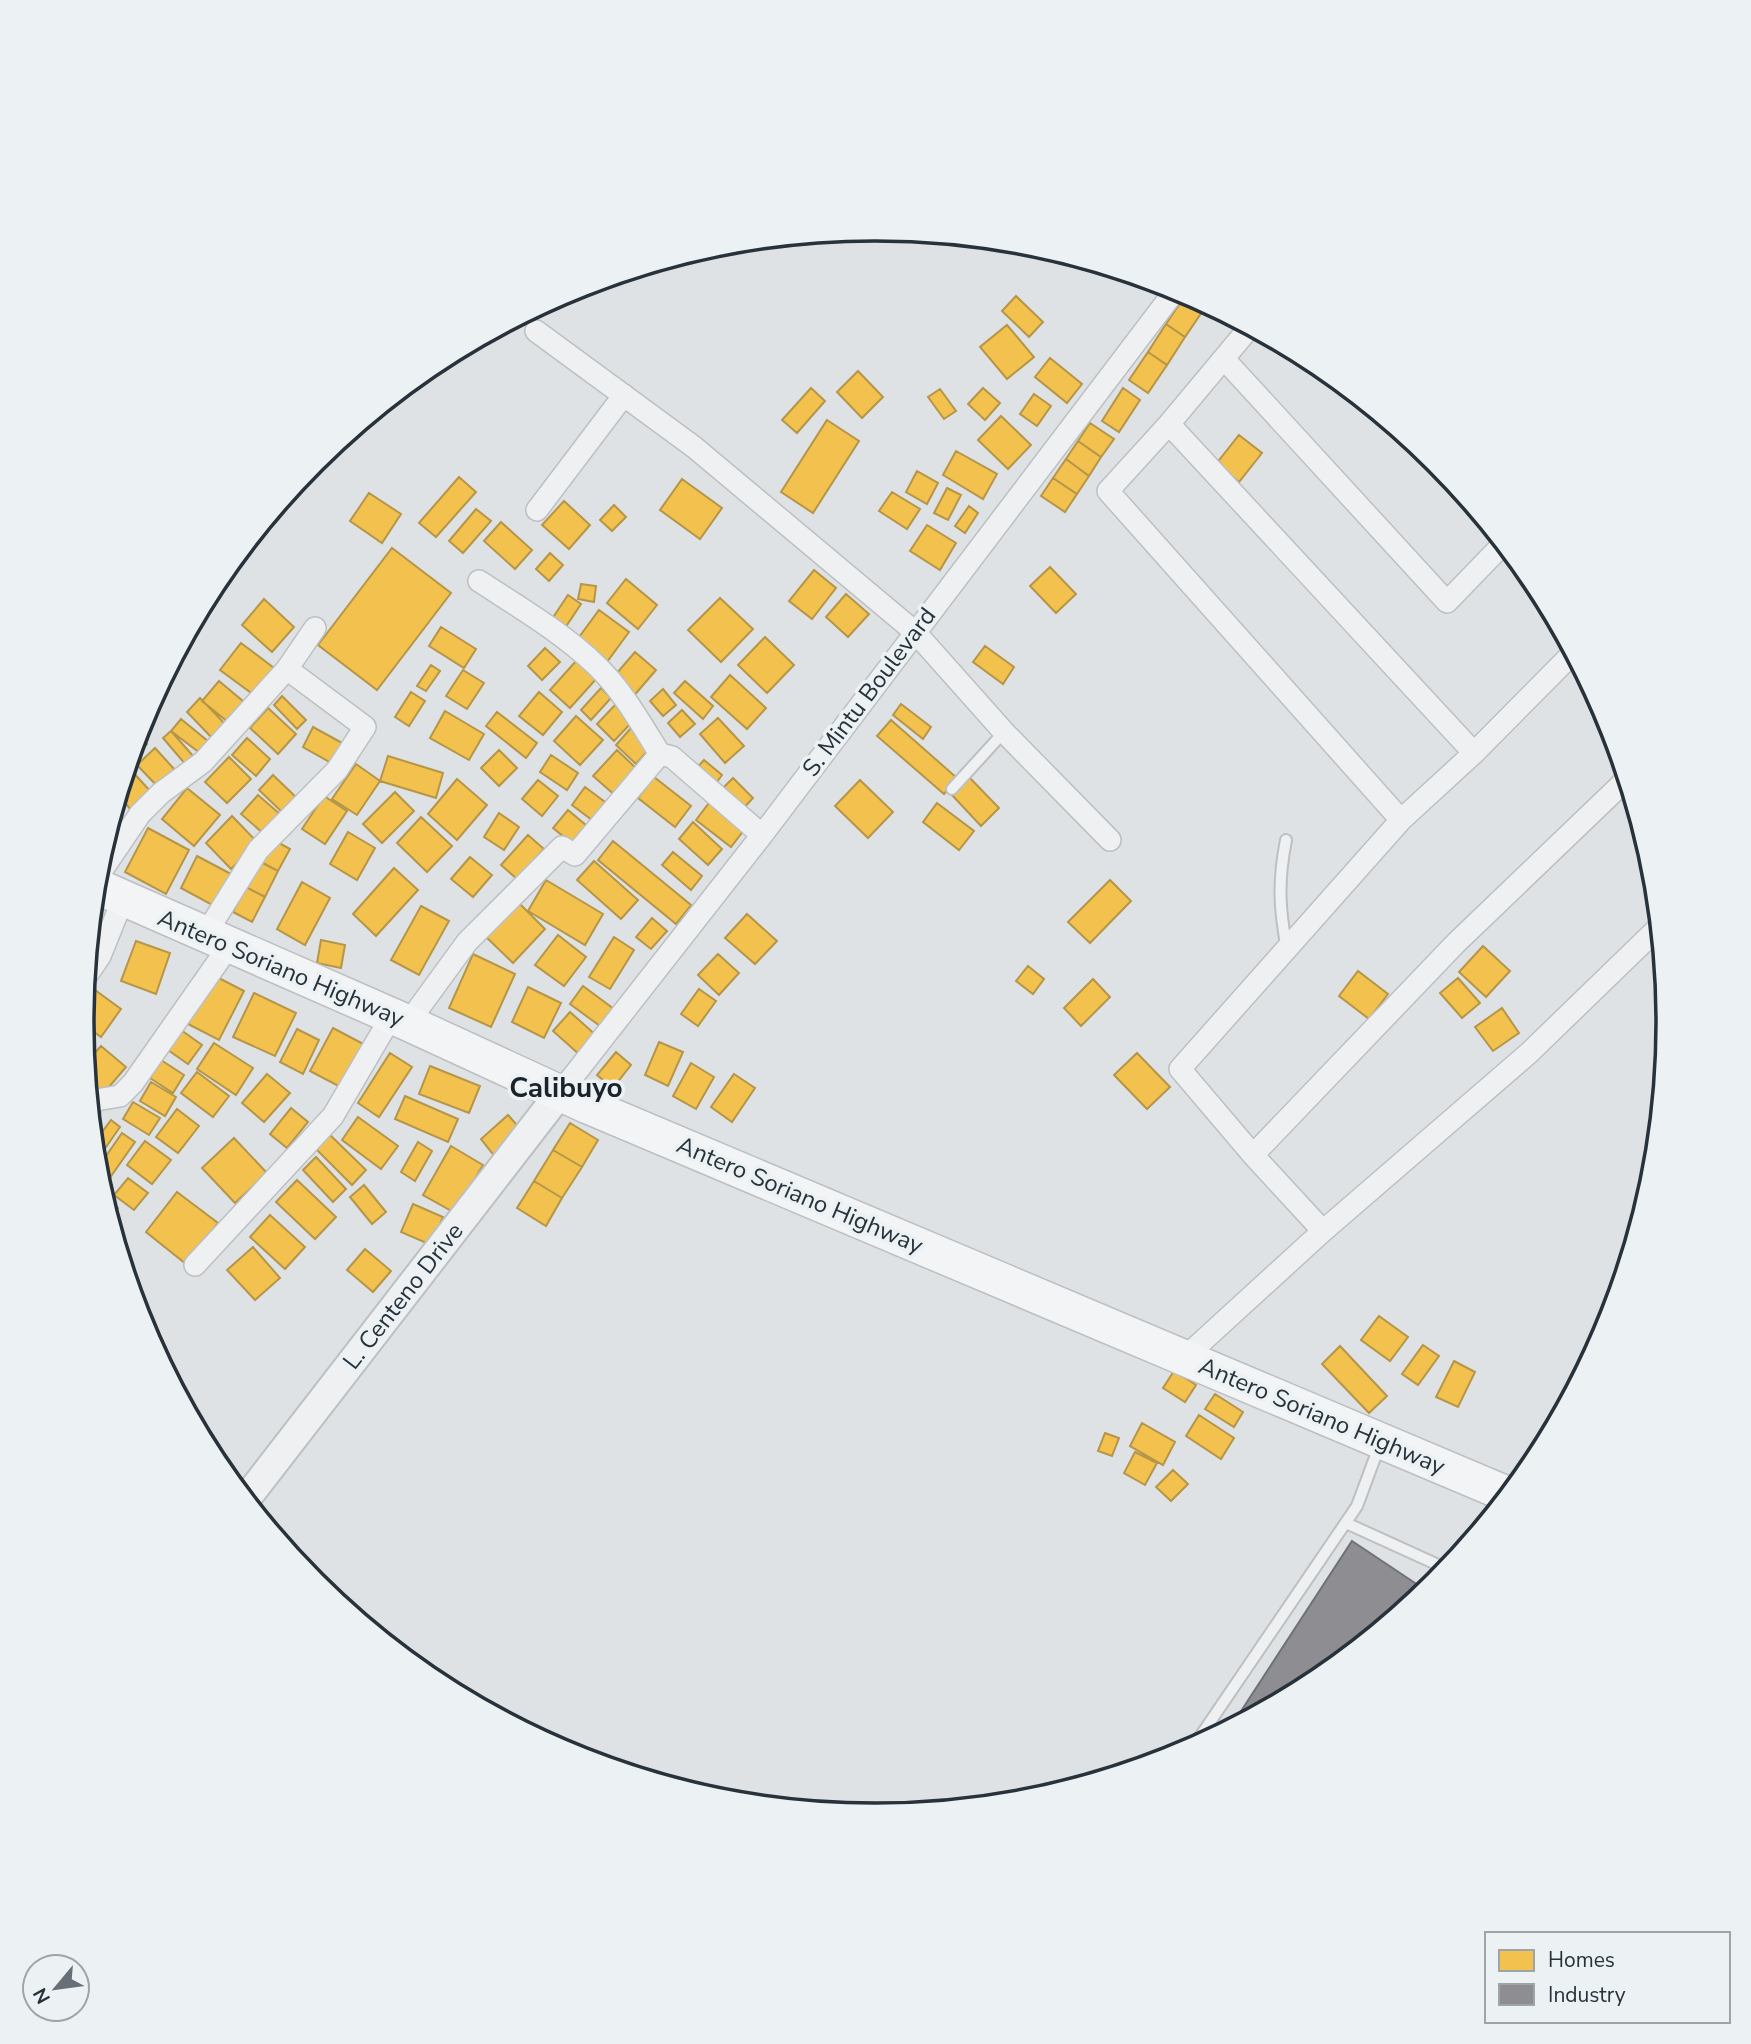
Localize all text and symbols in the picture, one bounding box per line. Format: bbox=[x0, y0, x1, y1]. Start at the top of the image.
street label: S. Mintu Boulevard bbox=[795, 601, 943, 783]
street label: Antero Soriano Highway bbox=[153, 902, 410, 1035]
district label: Calibuyo bbox=[509, 1069, 623, 1107]
street label: Antero Soriano Highway bbox=[672, 1129, 929, 1262]
street label: L. Centeno Drive bbox=[336, 1216, 470, 1376]
street label: Antero Soriano Highway bbox=[1194, 1350, 1451, 1483]
legend bbox=[1485, 1932, 1730, 2023]
text: Homes bbox=[1548, 1946, 1615, 1974]
north arrow bbox=[21, 1953, 91, 2023]
text: Industry bbox=[1548, 1981, 1626, 2009]
text: N bbox=[27, 1983, 57, 2008]

